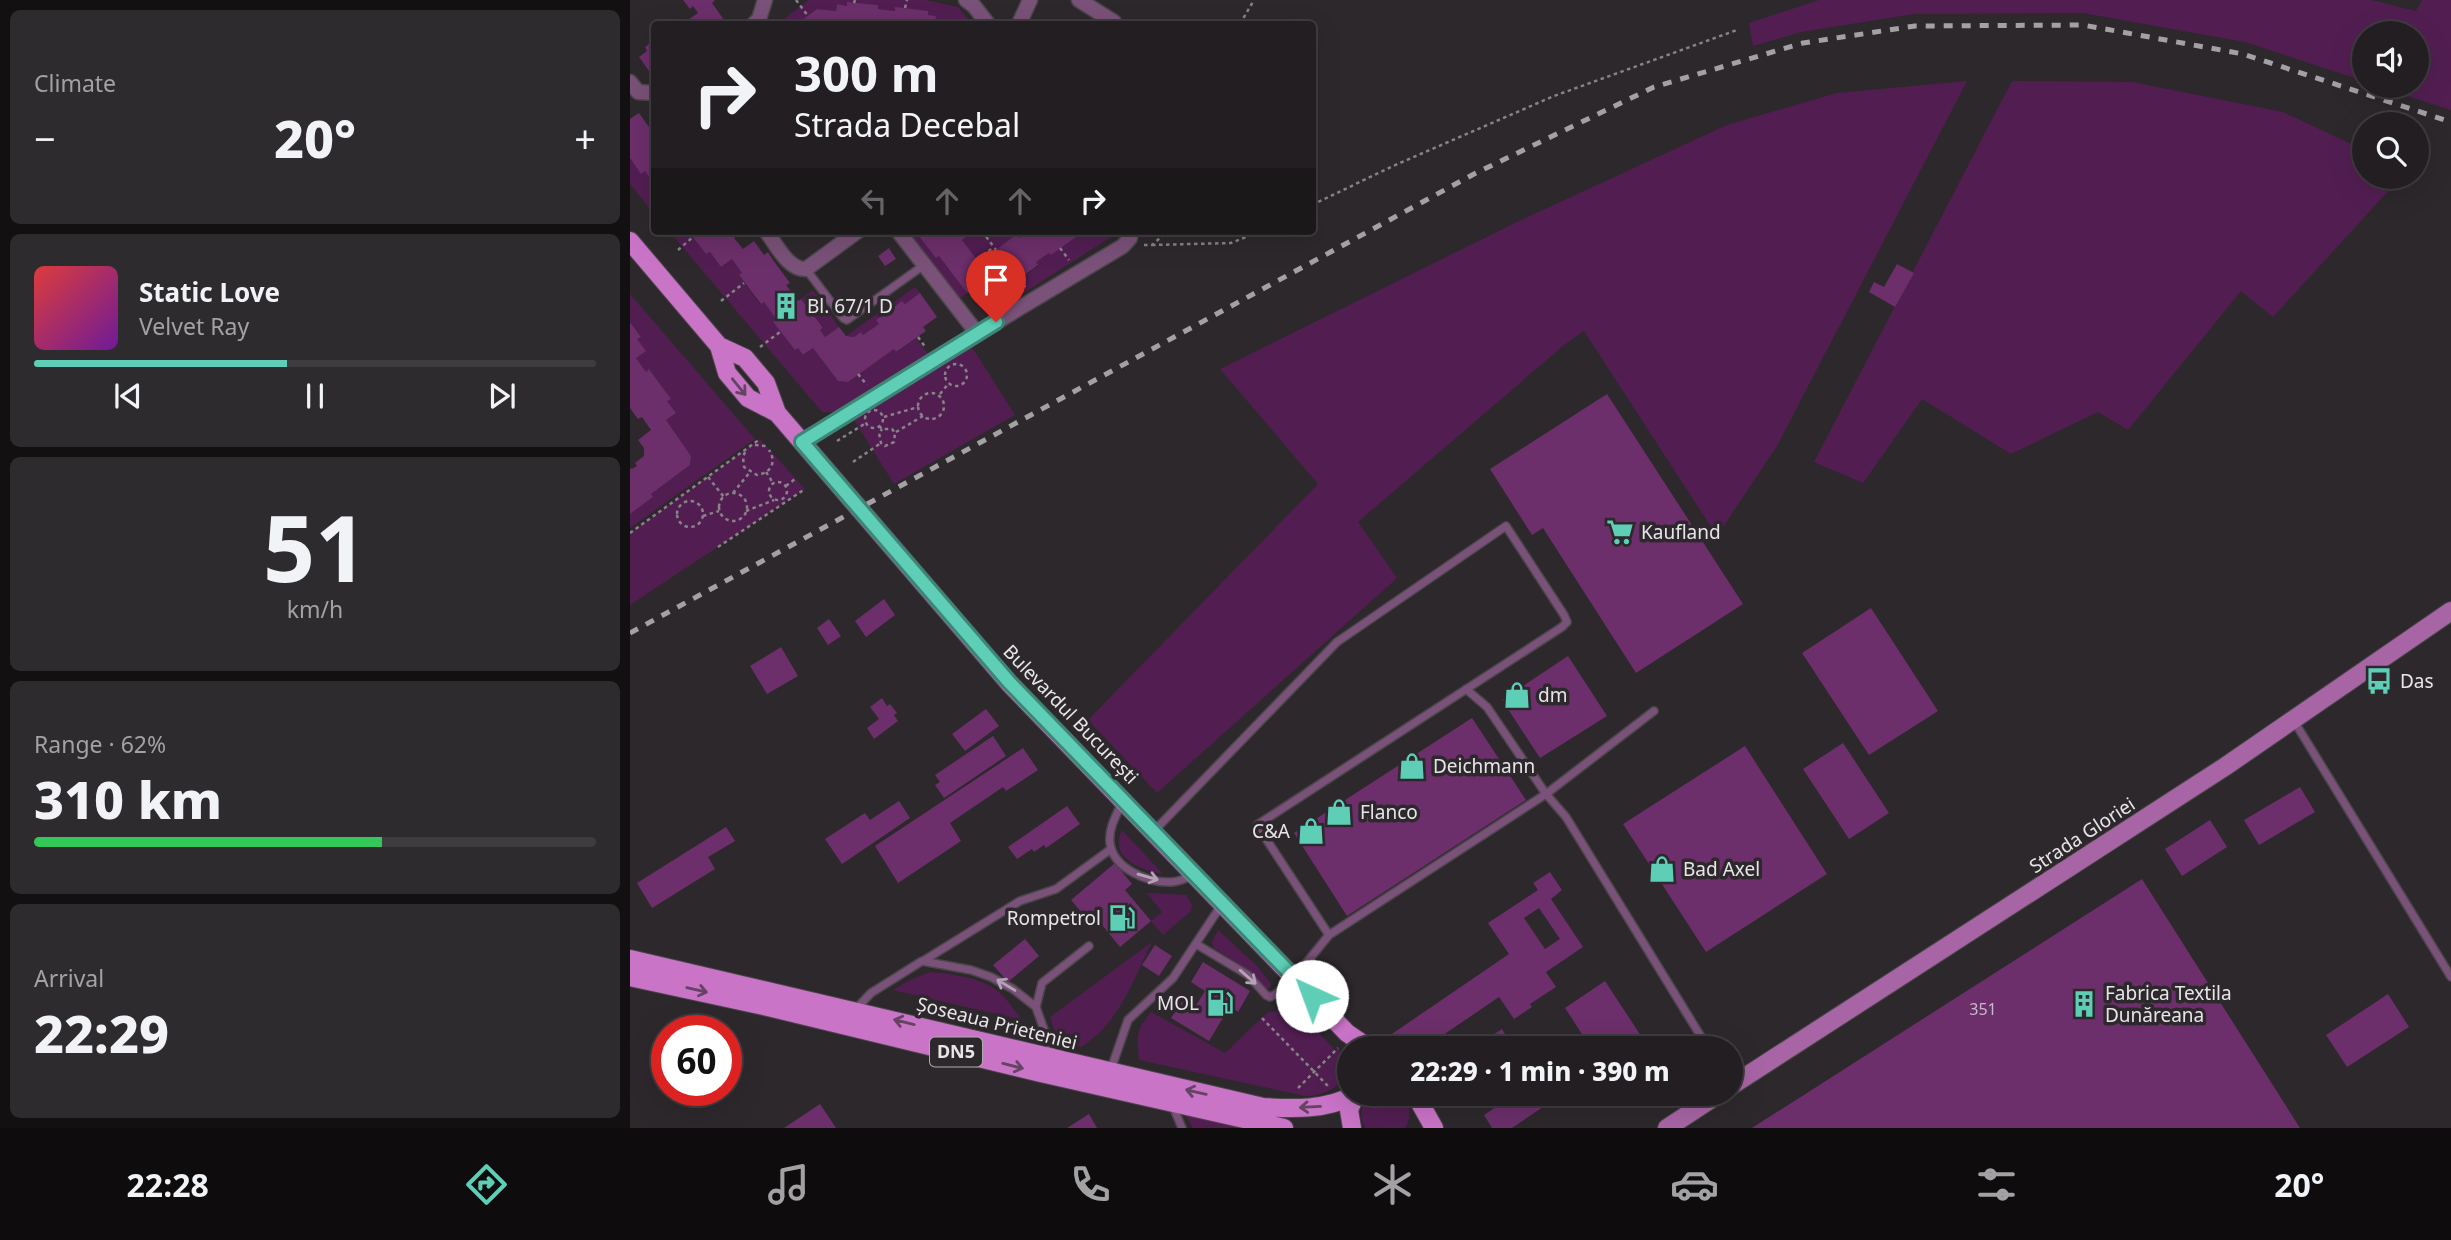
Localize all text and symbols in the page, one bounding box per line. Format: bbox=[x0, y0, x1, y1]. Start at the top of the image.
map controls bbox=[2352, 21, 2429, 189]
button: sound bbox=[2352, 21, 2429, 98]
text: 300 m bbox=[794, 40, 939, 106]
icon: right bbox=[679, 49, 770, 140]
text: Climate bbox=[34, 67, 116, 99]
text: 20° bbox=[274, 102, 356, 173]
text: Strada Decebal bbox=[794, 103, 1020, 146]
text: − bbox=[34, 112, 56, 164]
text: + bbox=[574, 112, 596, 164]
button: search bbox=[2352, 112, 2429, 189]
icon: left bbox=[855, 182, 893, 220]
icon: ahead bbox=[928, 182, 966, 220]
icon: ahead bbox=[1001, 182, 1039, 220]
icon: right bbox=[1074, 182, 1112, 220]
pin bbox=[966, 250, 1026, 322]
icon: arrive bbox=[977, 261, 1015, 299]
text: Static Love bbox=[139, 274, 280, 310]
building icon: Bl. 67/1 D bbox=[771, 291, 801, 321]
place label: Bl. 67/1 D bbox=[807, 293, 893, 319]
text: Velvet Ray bbox=[139, 310, 249, 342]
icon: previous bbox=[109, 377, 147, 415]
icon: pause bbox=[296, 377, 334, 415]
icon: next bbox=[483, 377, 521, 415]
one-way arrow bbox=[731, 378, 747, 396]
text: 51 bbox=[263, 485, 367, 609]
supermarket icon: Kaufland bbox=[1605, 517, 1635, 547]
place label: Kaufland bbox=[1641, 519, 1721, 545]
text: km/h bbox=[287, 593, 343, 625]
street label: Bulevardul București bbox=[998, 639, 1144, 789]
bus stop icon: Das bbox=[2364, 666, 2394, 696]
place label: Das bbox=[2400, 668, 2434, 694]
shop icon: dm bbox=[1502, 680, 1532, 710]
place label: dm bbox=[1538, 682, 1567, 708]
text: Range · 62% bbox=[34, 728, 166, 760]
shop icon: Deichmann bbox=[1397, 751, 1427, 781]
place label: Deichmann bbox=[1433, 753, 1535, 779]
text: 310 km bbox=[34, 763, 222, 834]
street label: Strada Gloriei bbox=[2024, 791, 2140, 879]
shop icon: Flanco bbox=[1324, 797, 1354, 827]
place label: Flanco bbox=[1360, 799, 1418, 825]
shop icon: C&A bbox=[1296, 816, 1326, 846]
place label: C&A bbox=[1252, 818, 1291, 844]
shop icon: Bad Axel bbox=[1647, 854, 1677, 884]
place label: Bad Axel bbox=[1683, 856, 1760, 882]
one-way arrow bbox=[1137, 872, 1159, 885]
fuel station icon: Rompetrol bbox=[1107, 903, 1137, 933]
place label: Rompetrol bbox=[1007, 905, 1101, 931]
position arrow bbox=[1275, 959, 1349, 1033]
text: Arrival bbox=[34, 962, 104, 994]
one-way arrow bbox=[1238, 969, 1256, 985]
one-way arrow bbox=[996, 978, 1016, 992]
place label: Fabrica Textila Dunăreana bbox=[2105, 980, 2232, 1028]
one-way arrow bbox=[685, 984, 708, 997]
fuel station icon: MOL bbox=[1205, 988, 1235, 1018]
building icon: Fabrica Textila Dunăreana bbox=[2069, 989, 2099, 1019]
street label: Șoseaua Prieteniei bbox=[914, 990, 1080, 1056]
place label: MOL bbox=[1157, 990, 1199, 1016]
text: 22:29 bbox=[34, 997, 169, 1068]
house number: 351 bbox=[1969, 998, 1997, 1020]
speed limit sign: 60 bbox=[651, 1015, 742, 1106]
one-way arrow bbox=[893, 1015, 916, 1028]
road number: DN5 bbox=[930, 1037, 982, 1066]
text: 22:29 · 1 min · 390 m bbox=[1410, 1053, 1670, 1089]
one-way arrow bbox=[1002, 1060, 1024, 1073]
one-way arrow bbox=[1186, 1085, 1208, 1098]
one-way arrow bbox=[1299, 1101, 1322, 1114]
icon: directions bbox=[462, 1160, 511, 1209]
icon: music bbox=[764, 1160, 813, 1209]
icon: phone bbox=[1066, 1160, 1115, 1209]
icon: climate bbox=[1368, 1160, 1417, 1209]
icon: car bbox=[1670, 1160, 1719, 1209]
icon: filters bbox=[1972, 1160, 2021, 1209]
text: 22:28 bbox=[127, 1163, 209, 1206]
text: 20° bbox=[2274, 1163, 2324, 1206]

